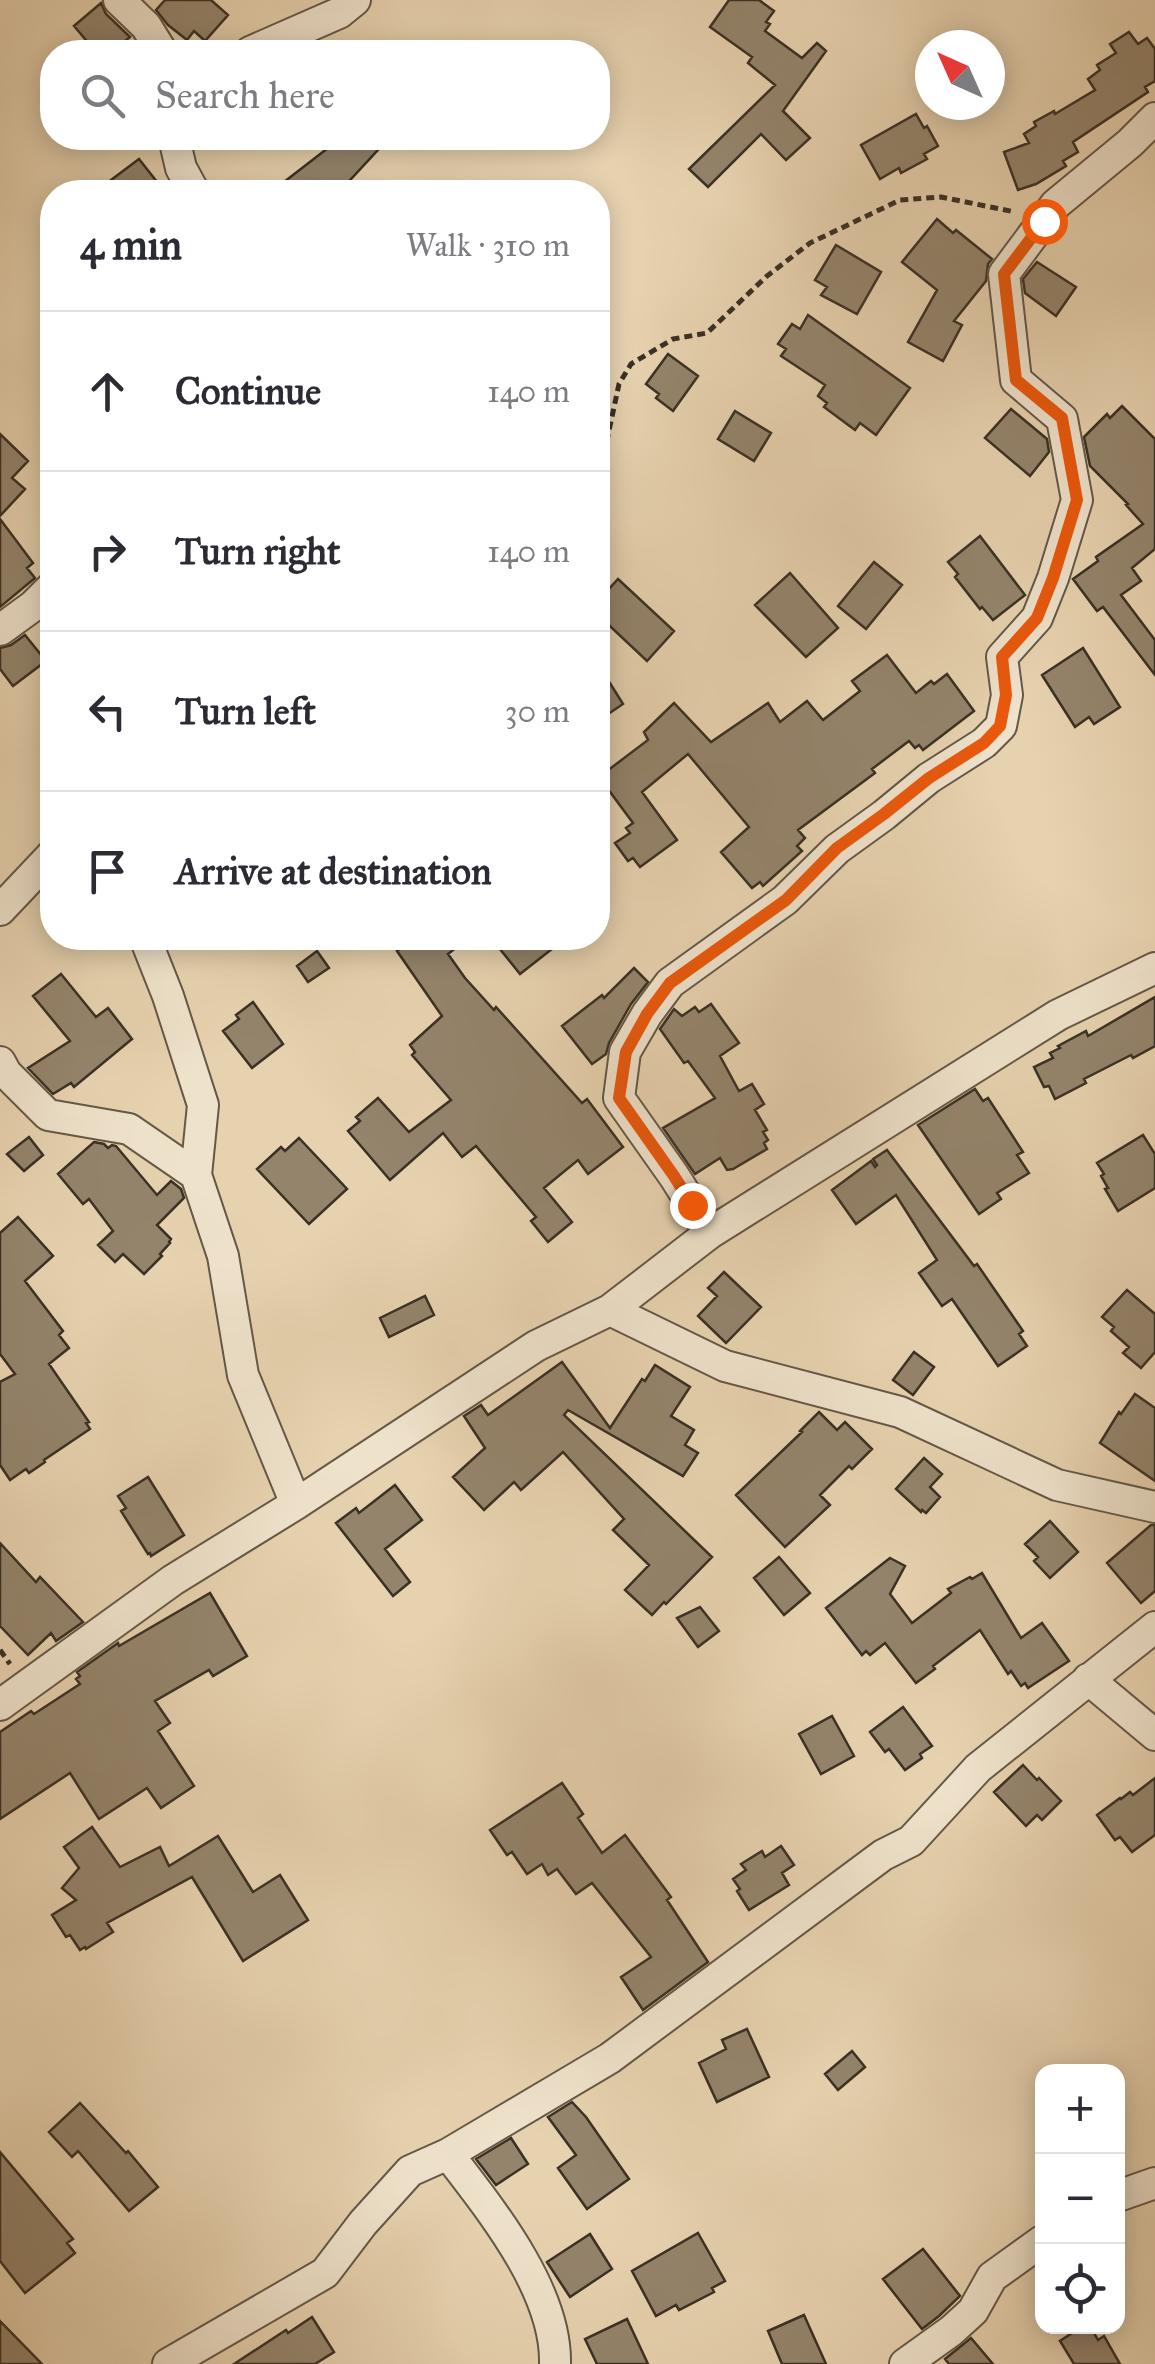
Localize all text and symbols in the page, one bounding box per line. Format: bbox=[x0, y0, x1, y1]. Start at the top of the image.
north arrow bbox=[915, 30, 1005, 120]
search box bbox=[40, 40, 610, 150]
icon: search bbox=[75, 68, 130, 123]
text: Search here bbox=[155, 72, 335, 118]
route start bbox=[1022, 199, 1068, 245]
text: 4 min bbox=[80, 219, 182, 271]
text: Walk · 310 m bbox=[406, 226, 570, 265]
icon: ahead bbox=[80, 364, 135, 419]
text: Continue bbox=[175, 368, 321, 414]
text: 140 m bbox=[487, 372, 570, 411]
icon: right bbox=[80, 524, 135, 579]
text: Turn right bbox=[175, 528, 341, 574]
text: 140 m bbox=[487, 532, 570, 571]
icon: left bbox=[80, 684, 135, 739]
text: Turn left bbox=[175, 688, 316, 734]
text: 30 m bbox=[505, 692, 570, 731]
icon: arrive bbox=[80, 844, 135, 899]
text: Arrive at destination bbox=[175, 848, 492, 894]
route end bbox=[670, 1183, 716, 1229]
map controls bbox=[1035, 2064, 1125, 2334]
button: + bbox=[1035, 2064, 1125, 2154]
button: − bbox=[1035, 2154, 1125, 2244]
button: locate bbox=[1035, 2244, 1125, 2334]

